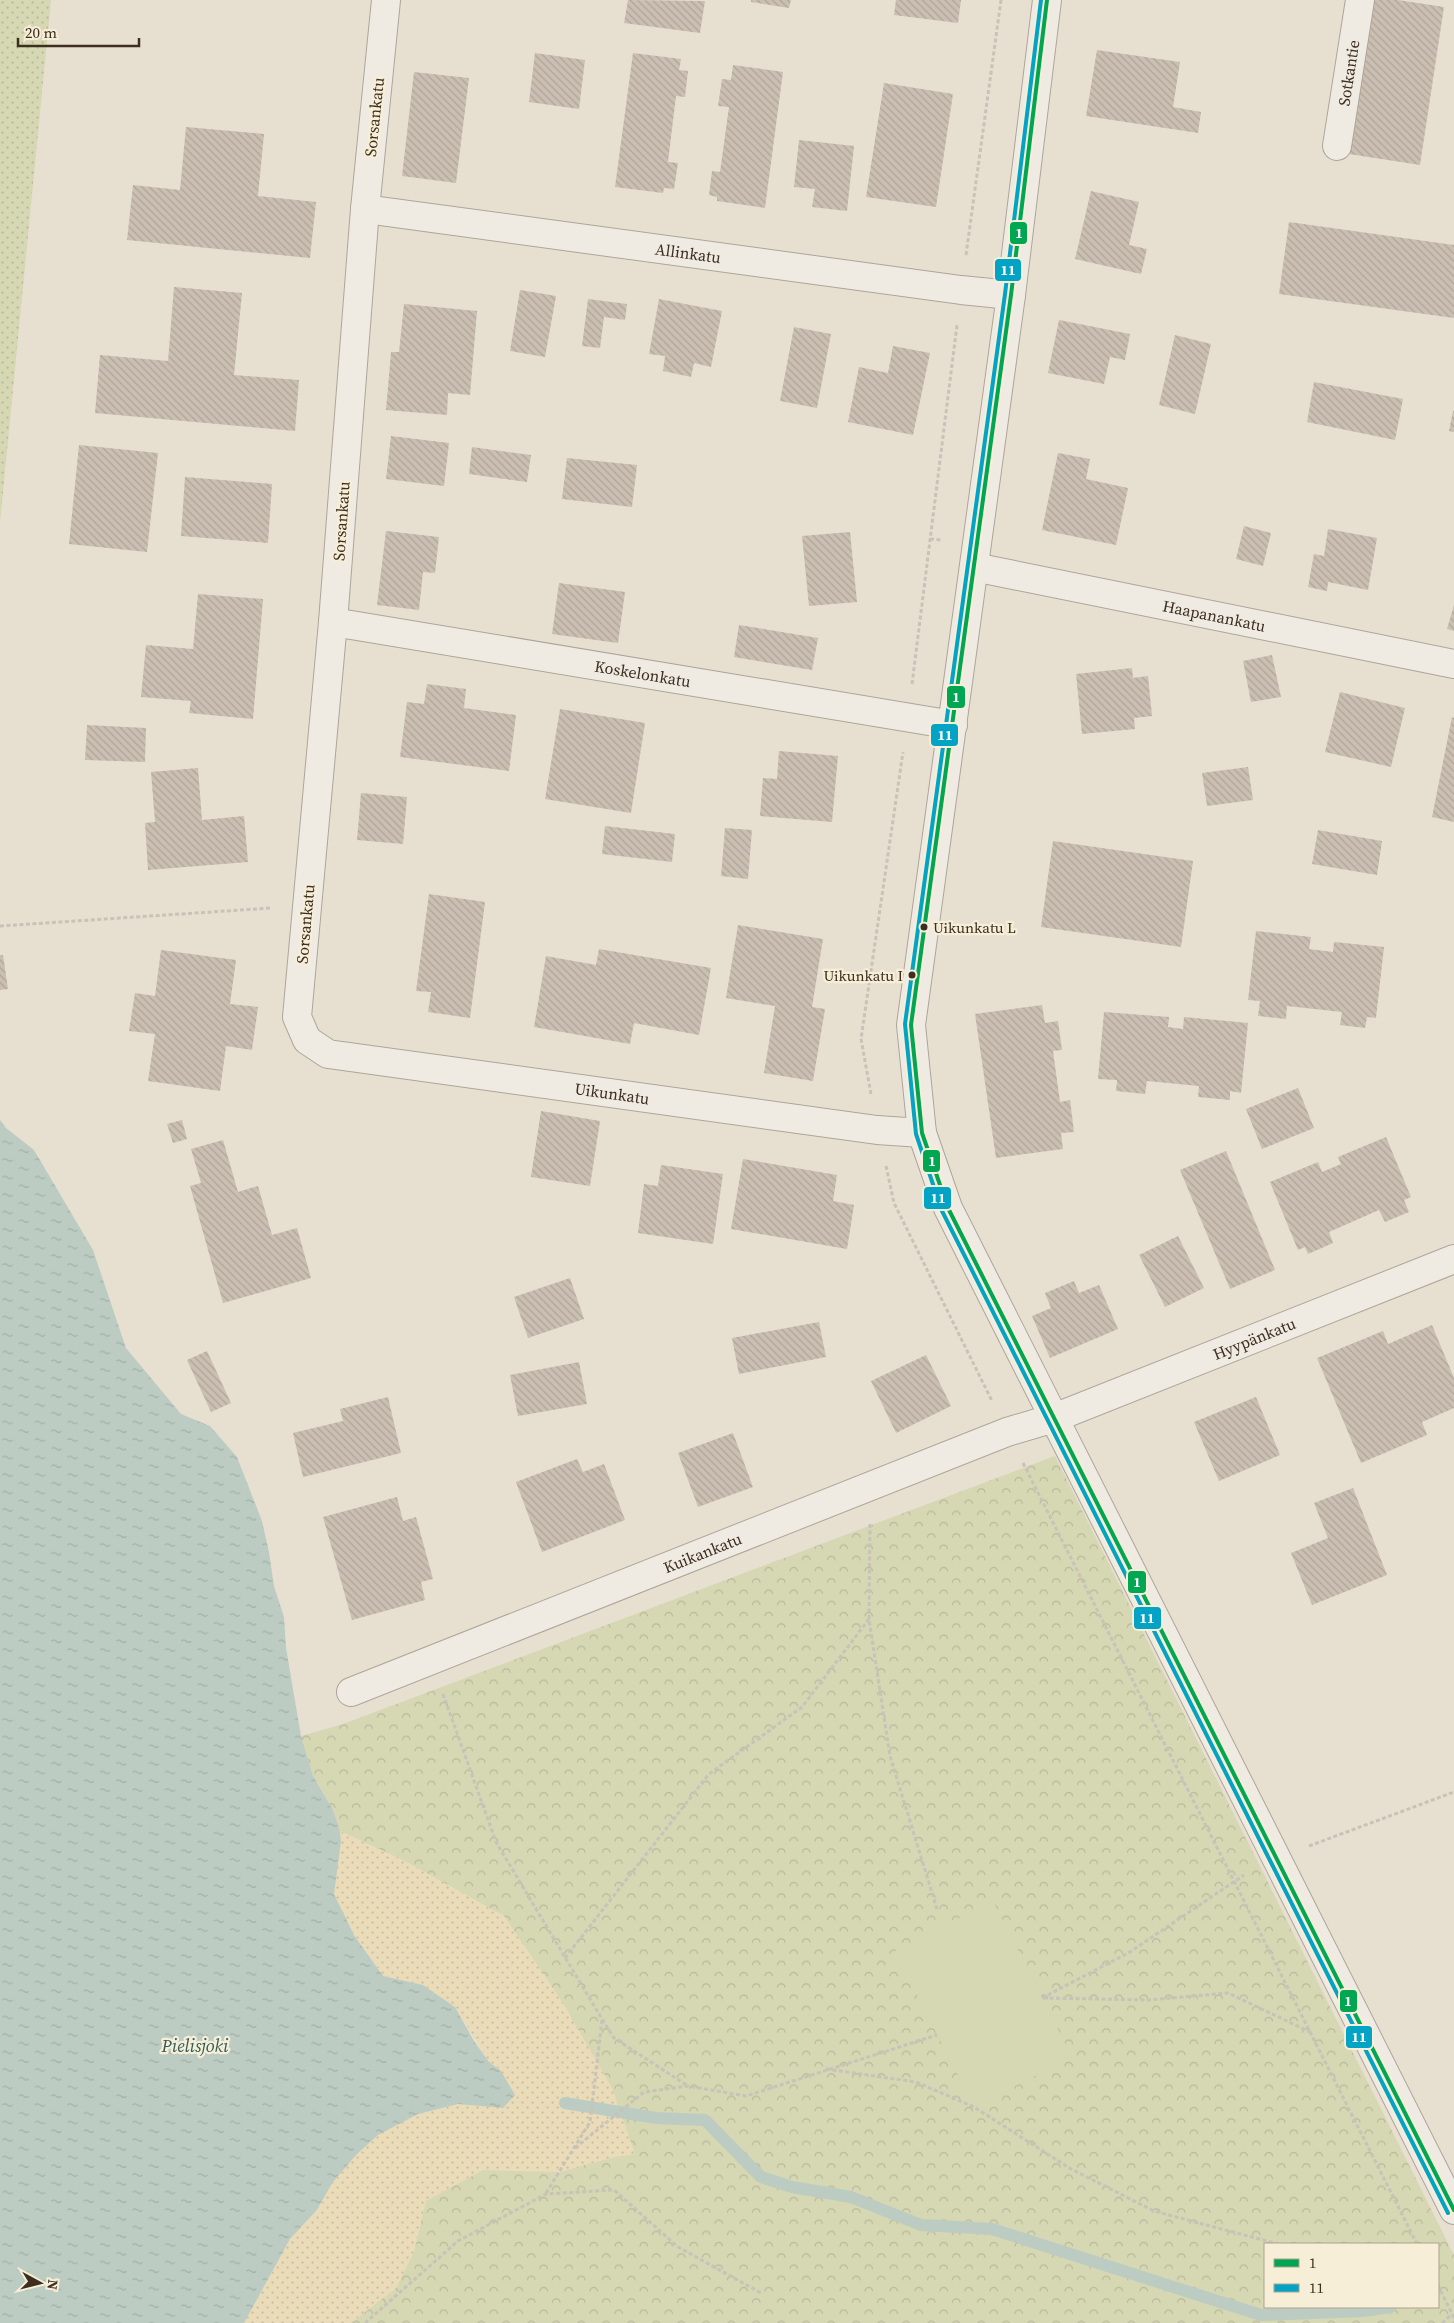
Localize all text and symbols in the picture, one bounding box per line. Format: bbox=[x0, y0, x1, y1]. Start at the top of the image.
scale bar bbox=[18, 15, 139, 47]
text: 20 m bbox=[25, 22, 57, 43]
street label: Sotkantie bbox=[1332, 38, 1365, 108]
street label: Sorsankatu bbox=[359, 76, 389, 158]
line badge: 1 bbox=[1009, 221, 1028, 245]
text: 1 bbox=[1015, 223, 1023, 243]
street label: Allinkatu bbox=[654, 238, 722, 268]
line badge: 11 bbox=[994, 258, 1022, 282]
text: 11 bbox=[1000, 260, 1016, 280]
street label: Sorsankatu bbox=[327, 480, 355, 562]
street label: Haapanankatu bbox=[1161, 594, 1268, 637]
street label: Koskelonkatu bbox=[593, 655, 692, 692]
line badge: 1 bbox=[946, 685, 966, 709]
text: 1 bbox=[952, 687, 960, 707]
line badge: 11 bbox=[930, 723, 959, 747]
text: 11 bbox=[937, 725, 953, 745]
street label: Sorsankatu bbox=[291, 883, 319, 965]
place label: Uikunkatu L bbox=[933, 917, 1016, 938]
marker: Uikunkatu L bbox=[919, 922, 929, 932]
place label: Uikunkatu I bbox=[823, 965, 903, 986]
marker: Uikunkatu I bbox=[907, 970, 917, 980]
street label: Uikunkatu bbox=[573, 1077, 651, 1109]
line badge: 1 bbox=[922, 1149, 941, 1173]
text: 1 bbox=[928, 1151, 936, 1171]
line badge: 11 bbox=[923, 1186, 952, 1210]
text: 11 bbox=[930, 1188, 946, 1208]
street label: Hyypänkatu bbox=[1209, 1312, 1299, 1365]
street label: Kuikankatu bbox=[660, 1527, 745, 1578]
line badge: 1 bbox=[1127, 1570, 1147, 1594]
text: 1 bbox=[1133, 1572, 1141, 1592]
line badge: 11 bbox=[1133, 1606, 1162, 1630]
text: 11 bbox=[1139, 1608, 1155, 1628]
line badge: 1 bbox=[1339, 1989, 1358, 2013]
text: 1 bbox=[1344, 1991, 1352, 2011]
line badge: 11 bbox=[1345, 2025, 1373, 2049]
text: 11 bbox=[1351, 2027, 1367, 2047]
water label: Pielisjoki bbox=[161, 2033, 229, 2058]
legend bbox=[1264, 2243, 1439, 2308]
text: 1 bbox=[1309, 2252, 1317, 2273]
north arrow bbox=[15, 2258, 65, 2308]
text: 11 bbox=[1309, 2277, 1324, 2298]
text: N bbox=[42, 2278, 63, 2291]

